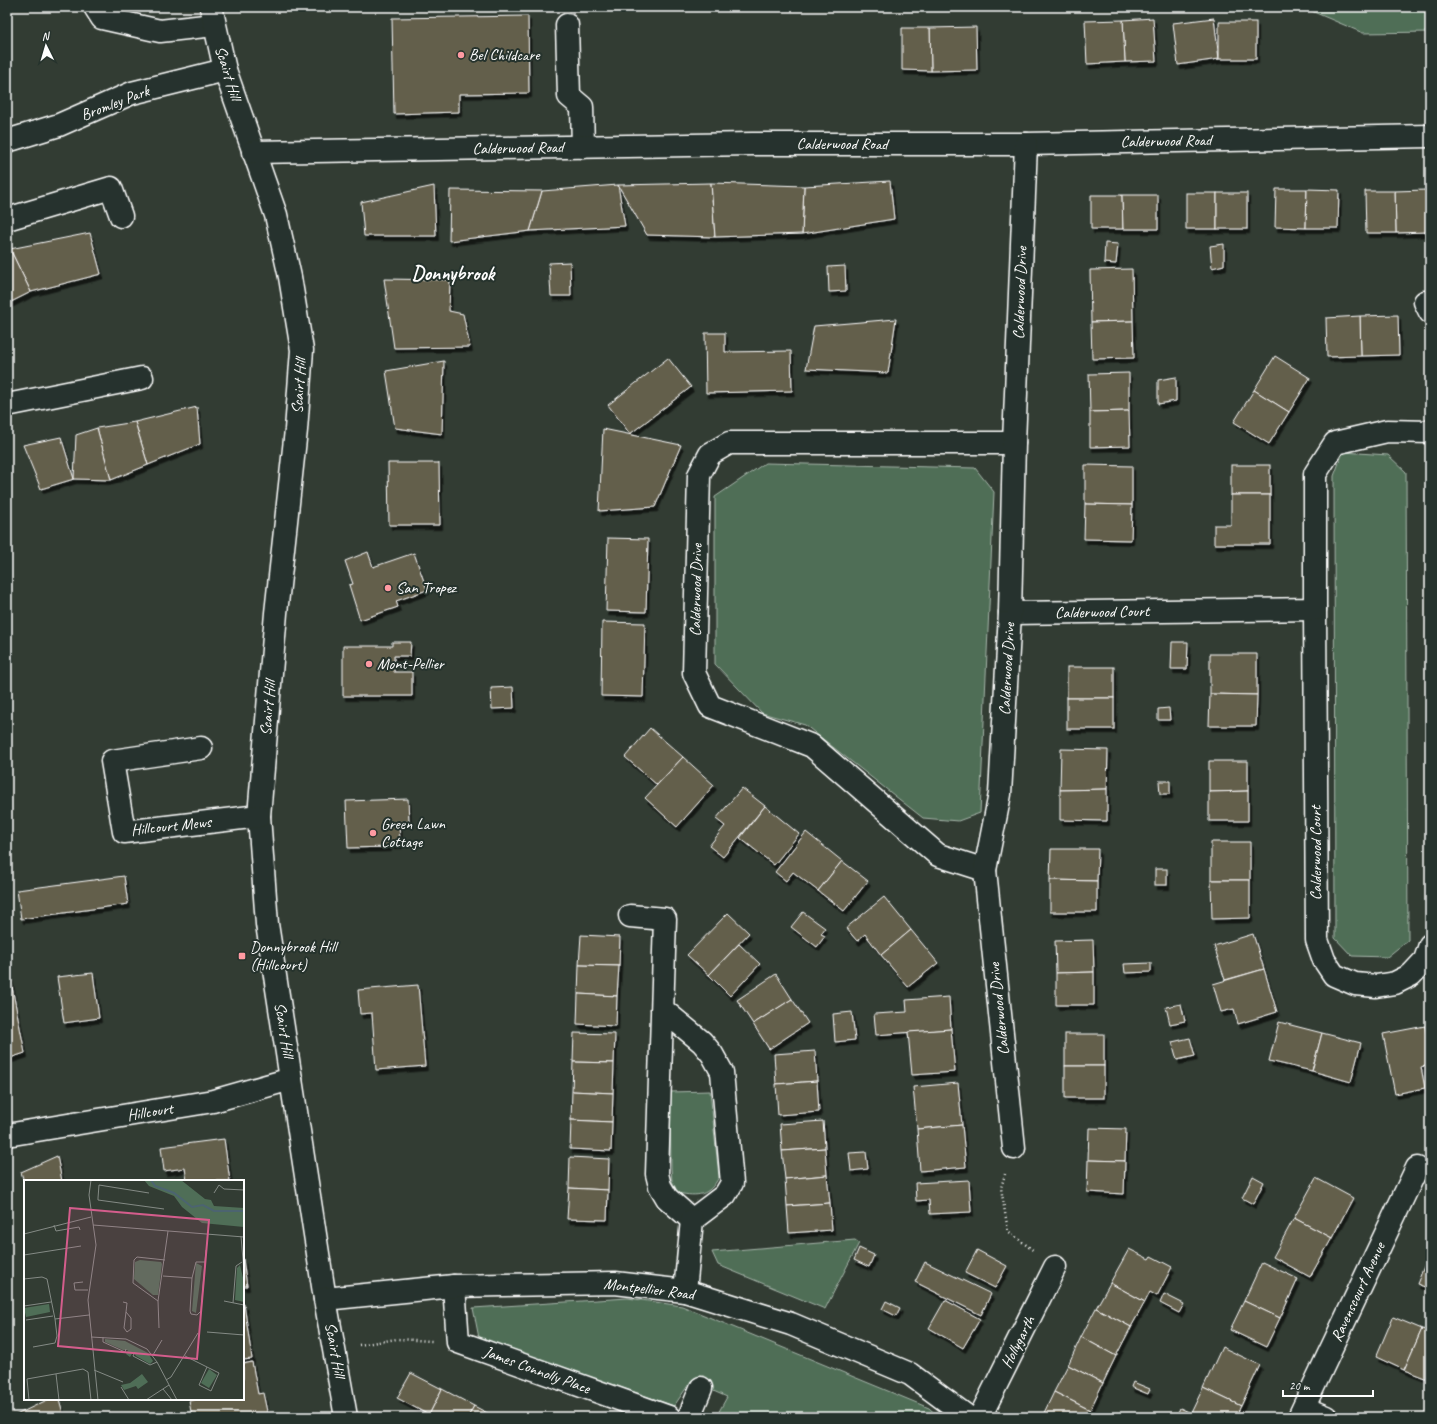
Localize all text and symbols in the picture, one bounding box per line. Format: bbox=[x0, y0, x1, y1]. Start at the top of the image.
north arrow bbox=[26, 26, 66, 66]
text: N bbox=[41, 29, 51, 43]
street label: Scairt Hill bbox=[210, 44, 247, 106]
place label: Bel Childcare bbox=[469, 45, 541, 65]
marker: Bel Childcare bbox=[456, 50, 466, 60]
street label: Bromley Park bbox=[78, 80, 153, 125]
street label: Calderwood Road bbox=[1120, 130, 1214, 152]
street label: Calderwood Road bbox=[796, 134, 890, 154]
street label: Calderwood Road bbox=[472, 137, 566, 159]
street label: Calderwood Drive bbox=[1008, 245, 1032, 340]
district label: Donnybrook bbox=[412, 261, 496, 286]
street label: Scairt Hill bbox=[287, 354, 311, 414]
street label: Calderwood Drive bbox=[685, 542, 707, 637]
place label: San Tropez bbox=[396, 578, 458, 598]
marker: San Tropez bbox=[383, 583, 393, 593]
street label: Calderwood Court bbox=[1055, 601, 1151, 623]
street label: Calderwood Drive bbox=[995, 620, 1020, 716]
place label: Mont-Pellier bbox=[377, 654, 445, 674]
marker: Mont-Pellier bbox=[364, 659, 374, 669]
street label: Scairt Hill bbox=[256, 676, 281, 737]
street label: Calderwood Court bbox=[1306, 804, 1326, 900]
street label: Hillcourt Mews bbox=[130, 812, 214, 840]
place label: Green Lawn Cottage bbox=[381, 814, 446, 852]
marker: Green Lawn Cottage bbox=[368, 828, 378, 838]
place label: Donnybrook Hill (Hillcourt) bbox=[250, 937, 340, 975]
marker: Donnybrook Hill (Hillcourt) bbox=[237, 951, 247, 961]
street label: Calderwood Drive bbox=[984, 960, 1014, 1056]
street label: Scairt Hill bbox=[270, 1001, 299, 1062]
street label: Hillcourt bbox=[126, 1098, 176, 1125]
inset map bbox=[24, 1180, 244, 1400]
street label: Ravenscourt Avenue bbox=[1326, 1238, 1390, 1345]
street label: Montpellier Road bbox=[603, 1274, 698, 1305]
street label: Hollygarth bbox=[996, 1311, 1040, 1372]
street label: Scairt Hill bbox=[320, 1321, 350, 1382]
street label: James Connolly Place bbox=[480, 1341, 595, 1399]
scale bar bbox=[1283, 1372, 1373, 1398]
text: 20 m bbox=[1289, 1378, 1311, 1394]

